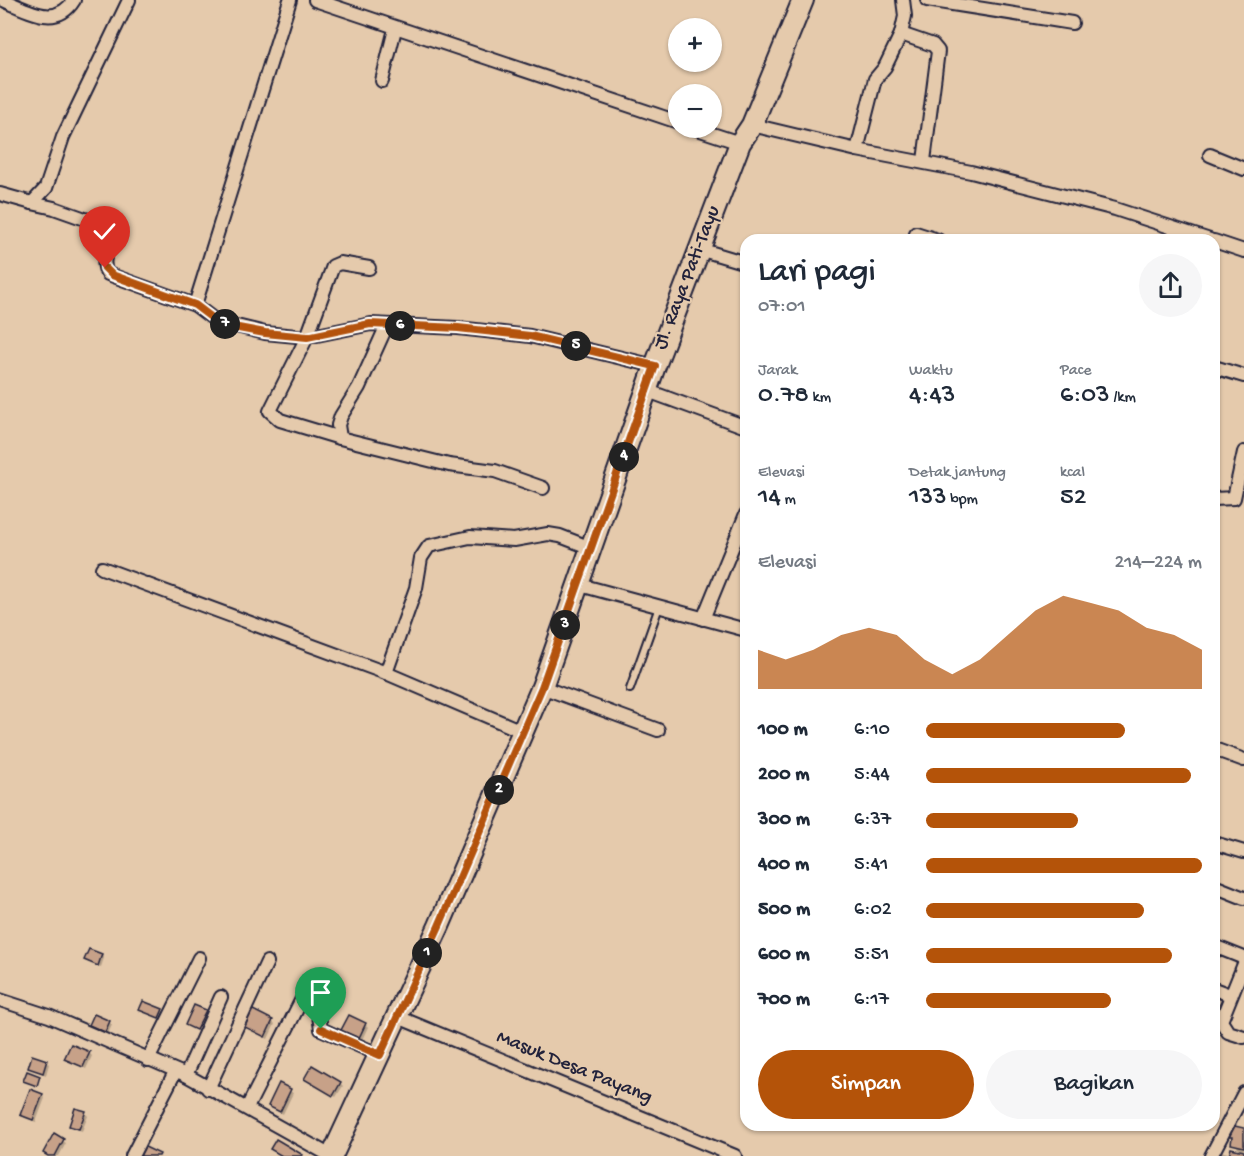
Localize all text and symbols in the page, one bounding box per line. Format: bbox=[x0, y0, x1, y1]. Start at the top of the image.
map controls bbox=[668, 18, 722, 138]
button: + bbox=[668, 18, 722, 72]
button: − bbox=[668, 84, 722, 138]
street label: Jl. Raya Pati-Tayu bbox=[650, 202, 726, 353]
pin bbox=[79, 206, 130, 268]
icon: check bbox=[88, 215, 121, 248]
text: Lari pagi bbox=[758, 254, 876, 292]
button: share bbox=[1139, 254, 1202, 317]
text: 07:01 bbox=[758, 296, 805, 319]
pin: 7 bbox=[210, 309, 240, 339]
pin: 6 bbox=[385, 311, 415, 341]
text: 7 bbox=[221, 314, 229, 333]
text: 6 bbox=[396, 316, 404, 335]
pin: 5 bbox=[561, 331, 591, 361]
text: 5 bbox=[572, 336, 580, 355]
text: Jarak bbox=[758, 362, 797, 381]
text: Waktu bbox=[909, 362, 953, 381]
text: Pace bbox=[1060, 362, 1091, 381]
text: 0.78 bbox=[758, 381, 809, 412]
text: 4:43 bbox=[909, 381, 955, 412]
text: 6:03 bbox=[1060, 381, 1110, 412]
text: km bbox=[809, 389, 831, 408]
text: /km bbox=[1110, 389, 1136, 408]
pin: 4 bbox=[609, 442, 639, 472]
text: 4 bbox=[620, 447, 628, 466]
text: Elevasi bbox=[758, 464, 805, 483]
text: Detak jantung bbox=[909, 464, 1006, 483]
text: kcal bbox=[1060, 464, 1085, 483]
text: 14 bbox=[758, 483, 781, 514]
text: 133 bbox=[909, 483, 947, 514]
text: 52 bbox=[1060, 483, 1086, 514]
text: m bbox=[781, 491, 796, 510]
text: bpm bbox=[947, 491, 978, 510]
text: Elevasi bbox=[758, 552, 817, 575]
text: 214–224 m bbox=[1114, 552, 1202, 575]
pin: 3 bbox=[550, 610, 580, 640]
text: 3 bbox=[561, 615, 569, 634]
text: 100 m bbox=[758, 719, 808, 742]
text: 6:10 bbox=[854, 719, 890, 742]
text: 200 m bbox=[758, 764, 809, 787]
text: 5:44 bbox=[854, 764, 890, 787]
pin: 2 bbox=[484, 775, 514, 805]
text: 2 bbox=[495, 780, 503, 799]
text: 300 m bbox=[758, 809, 810, 832]
text: 6:37 bbox=[854, 809, 891, 832]
text: 400 m bbox=[758, 854, 809, 877]
text: 5:41 bbox=[854, 854, 888, 877]
text: 500 m bbox=[758, 899, 810, 922]
text: 6:02 bbox=[854, 899, 892, 922]
pin: 1 bbox=[412, 938, 442, 968]
text: 1 bbox=[424, 943, 430, 962]
text: 600 m bbox=[758, 944, 810, 967]
text: 5:51 bbox=[854, 944, 889, 967]
pin bbox=[295, 967, 346, 1029]
icon: arrive bbox=[304, 976, 337, 1009]
text: 700 m bbox=[758, 989, 810, 1012]
text: 6:17 bbox=[854, 989, 889, 1012]
street label: Masuk Desa Payang bbox=[493, 1026, 655, 1110]
button: Simpan bbox=[758, 1050, 974, 1119]
button: Bagikan bbox=[986, 1050, 1202, 1119]

